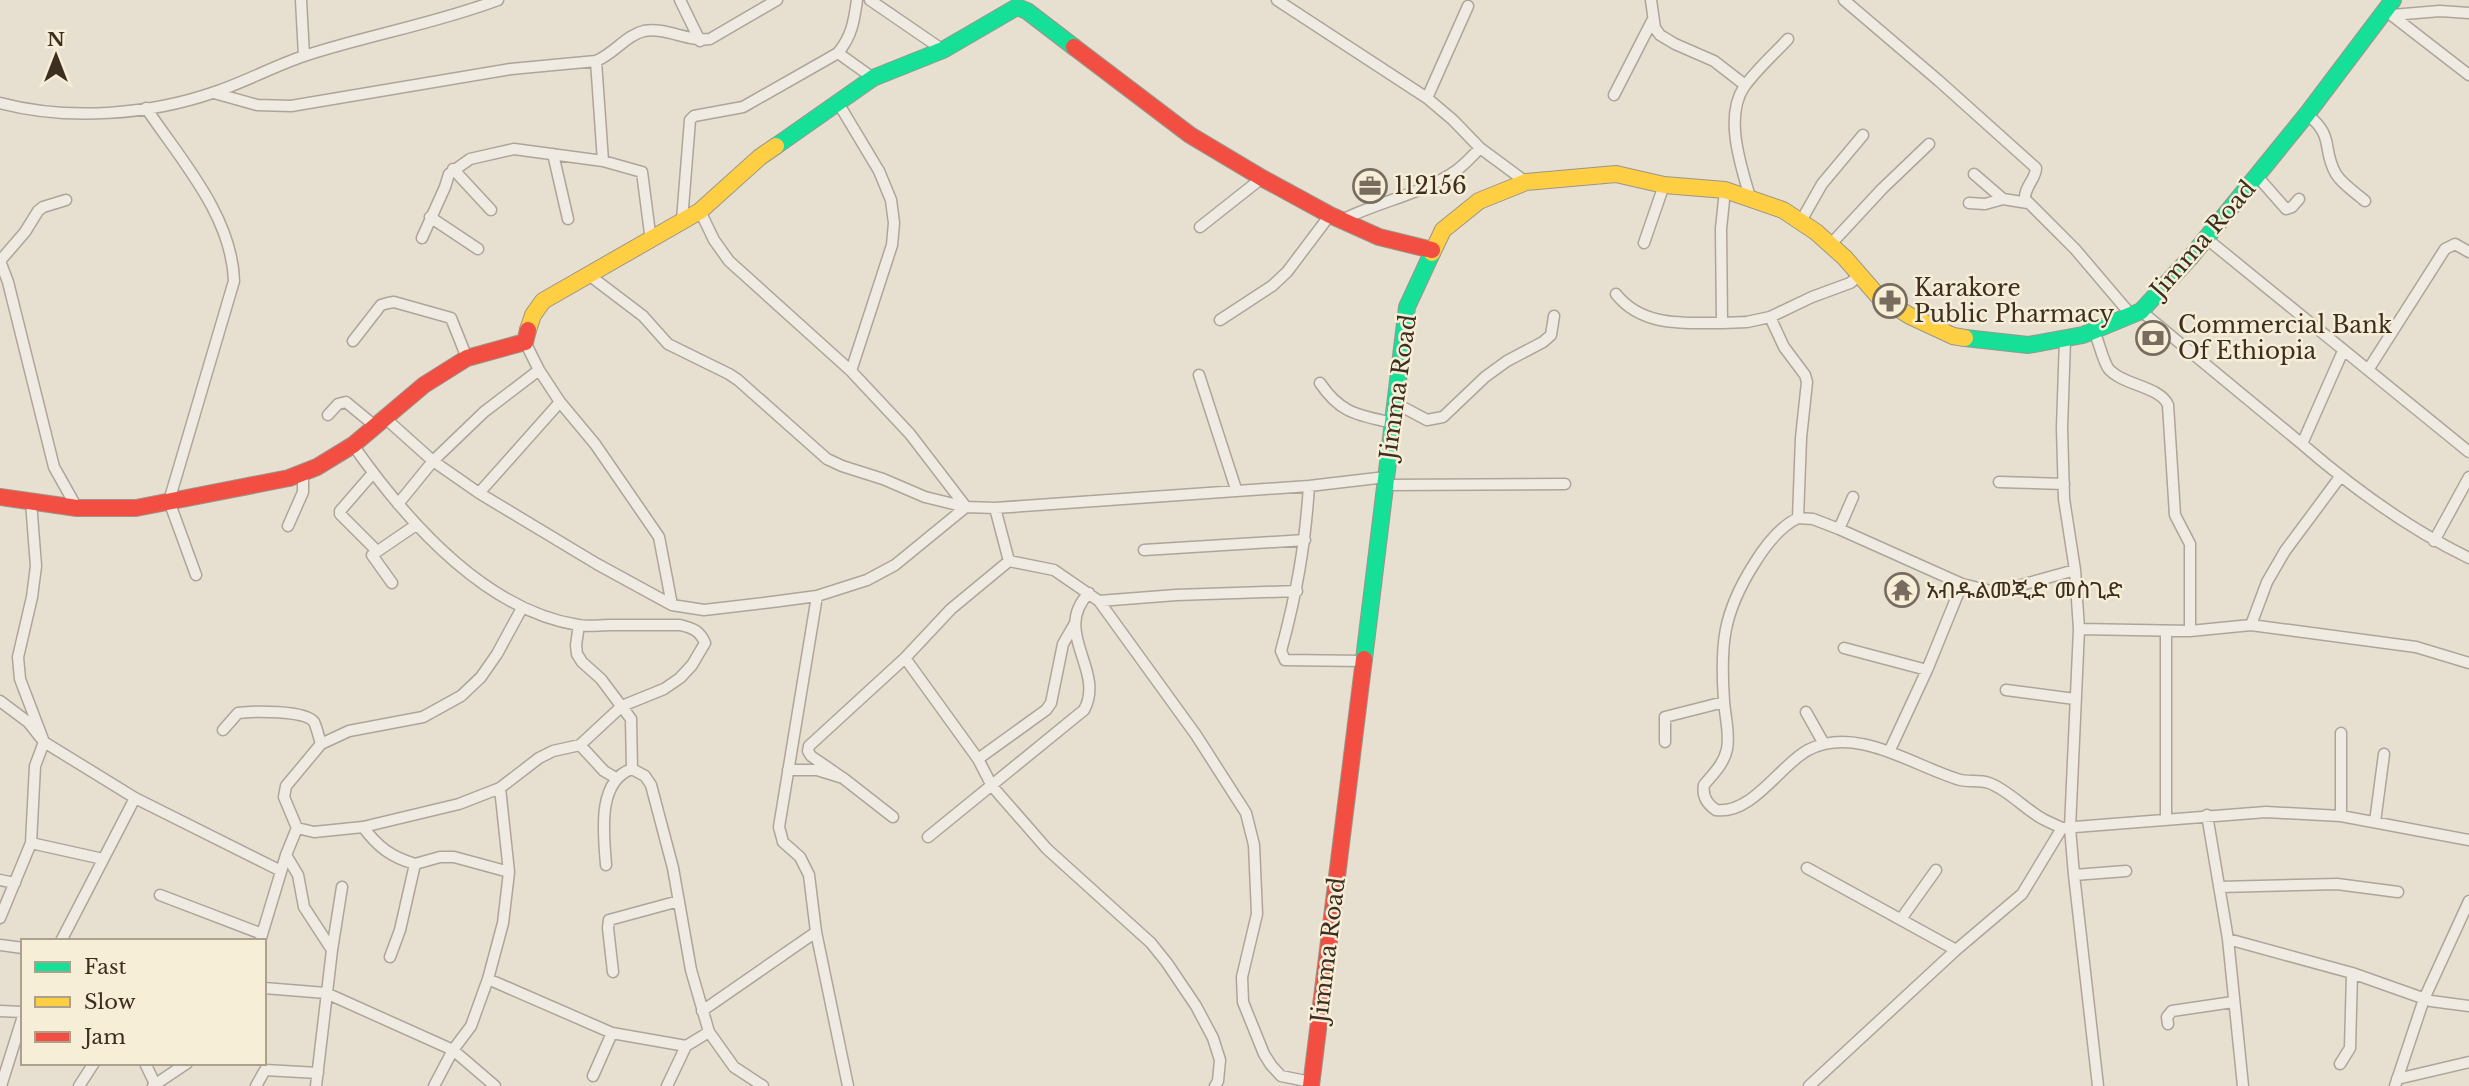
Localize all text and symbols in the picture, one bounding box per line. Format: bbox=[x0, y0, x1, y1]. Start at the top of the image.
north arrow bbox=[21, 21, 91, 91]
text: N bbox=[47, 28, 65, 51]
office icon: 112156 bbox=[1351, 167, 1389, 205]
place label: 112156 bbox=[1394, 172, 1467, 200]
street label: Jimma Road bbox=[2142, 175, 2262, 306]
place label: Karakore Public Pharmacy bbox=[1914, 274, 2115, 328]
pharmacy icon: Karakore Public Pharmacy bbox=[1871, 282, 1909, 320]
place label: Commercial Bank Of Ethiopia bbox=[2178, 311, 2393, 365]
street label: Jimma Road bbox=[1374, 313, 1422, 464]
bank icon: Commercial Bank Of Ethiopia bbox=[2134, 319, 2172, 357]
temple icon: አብዱልመጂድ መስጊድ bbox=[1883, 571, 1921, 609]
place label: አብዱልመጂድ መስጊድ bbox=[1926, 576, 2123, 604]
street label: Jimma Road bbox=[1305, 876, 1351, 1027]
legend bbox=[21, 939, 266, 1065]
text: Fast bbox=[84, 954, 126, 980]
text: Slow bbox=[84, 989, 136, 1015]
text: Jam bbox=[81, 1024, 126, 1050]

